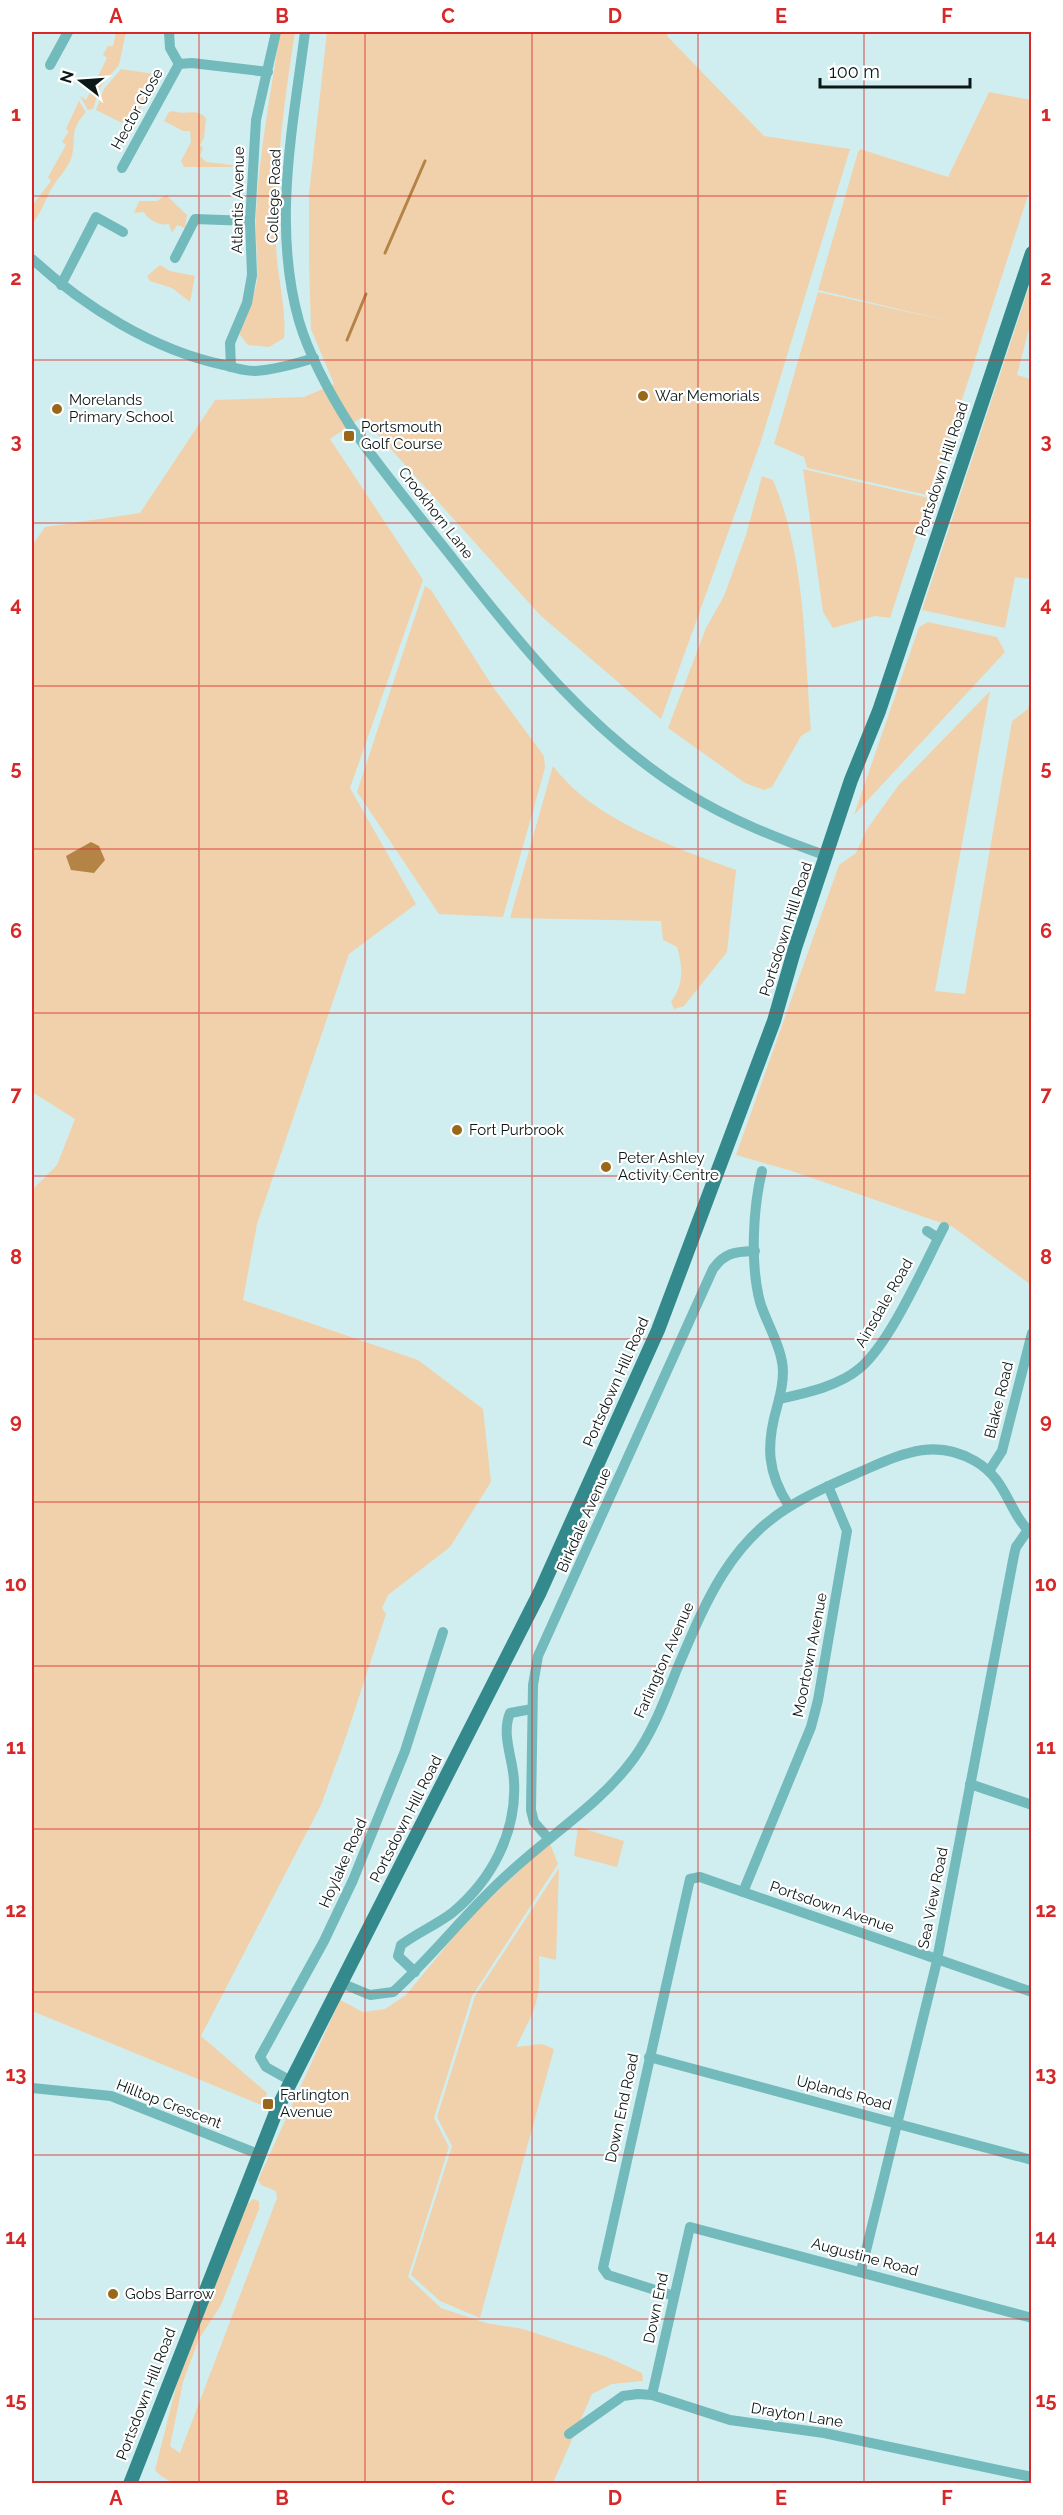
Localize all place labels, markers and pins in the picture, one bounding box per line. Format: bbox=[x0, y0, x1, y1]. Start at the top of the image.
place label: War Memorials bbox=[655, 387, 759, 405]
marker: War Memorials bbox=[636, 389, 650, 403]
place label: Morelands Primary School bbox=[69, 391, 175, 426]
marker: Morelands Primary School bbox=[50, 402, 64, 416]
place label: Portsmouth Golf Course bbox=[361, 418, 443, 453]
marker: Portsmouth Golf Course bbox=[342, 429, 356, 443]
place label: Fort Purbrook bbox=[469, 1121, 564, 1139]
marker: Fort Purbrook bbox=[450, 1123, 464, 1137]
place label: Peter Ashley Activity Centre bbox=[618, 1149, 719, 1184]
marker: Peter Ashley Activity Centre bbox=[599, 1160, 613, 1174]
place label: Farlington Avenue bbox=[280, 2086, 349, 2121]
marker: Farlington Avenue bbox=[261, 2097, 275, 2111]
place label: Gobs Barrow bbox=[125, 2285, 214, 2303]
marker: Gobs Barrow bbox=[106, 2287, 120, 2301]

